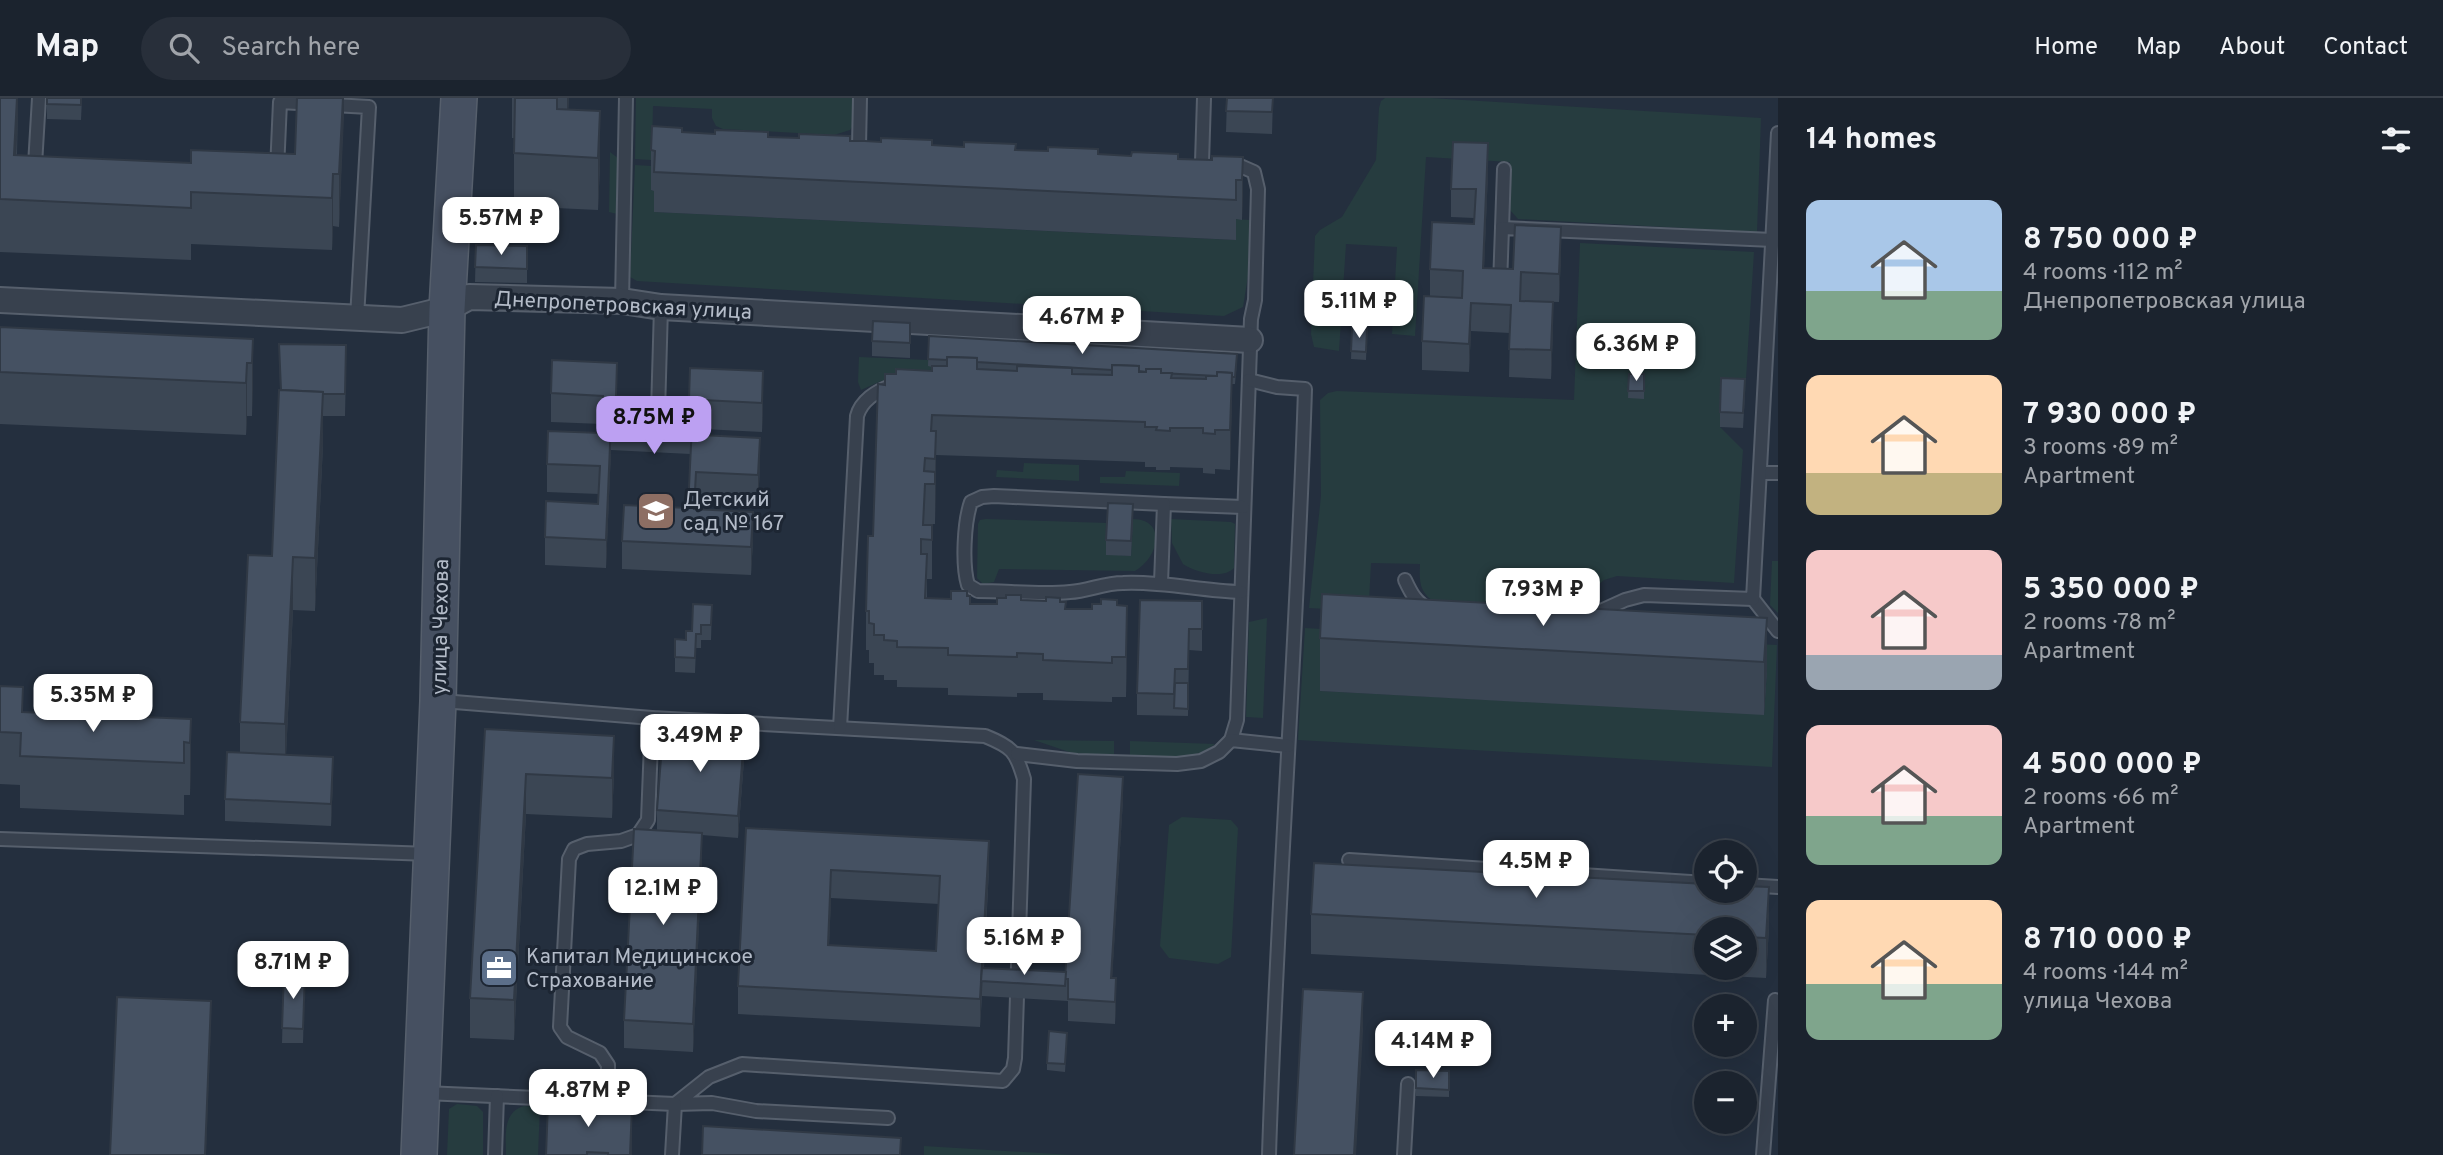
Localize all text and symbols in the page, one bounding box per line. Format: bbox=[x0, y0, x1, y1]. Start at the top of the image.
search box bbox=[141, 17, 631, 80]
text: Map bbox=[35, 27, 99, 69]
icon: search bbox=[165, 29, 203, 67]
text: Search here bbox=[221, 32, 360, 65]
text: Home bbox=[2034, 33, 2098, 63]
text: Map bbox=[2136, 33, 2181, 63]
text: About bbox=[2219, 33, 2285, 63]
text: Contact bbox=[2323, 33, 2408, 63]
icon: filters bbox=[2377, 121, 2415, 159]
text: 14 homes bbox=[1806, 122, 1937, 159]
pin: 5.57M ₽ bbox=[436, 198, 566, 257]
text: 5.57M ₽ bbox=[458, 205, 544, 234]
text: 8 750 000 ₽ bbox=[2023, 222, 2198, 259]
icon: home bbox=[1862, 228, 1946, 312]
text: 4 rooms · 112 m² bbox=[2023, 259, 2183, 288]
pin: 5.11M ₽ bbox=[1294, 280, 1424, 340]
street label: Днепропетровская улица bbox=[493, 286, 752, 327]
text: 5.11M ₽ bbox=[1320, 288, 1398, 317]
text: Днепропетровская улица bbox=[2023, 288, 2306, 317]
pin: 4.67M ₽ bbox=[1017, 296, 1147, 356]
text: 4.67M ₽ bbox=[1039, 304, 1125, 333]
pin: 6.36M ₽ bbox=[1571, 324, 1701, 383]
text: 6.36M ₽ bbox=[1592, 331, 1680, 360]
pin: 8.75M ₽ bbox=[589, 396, 719, 456]
text: 7 930 000 ₽ bbox=[2023, 397, 2196, 434]
icon: home bbox=[1862, 403, 1946, 487]
text: 8.75M ₽ bbox=[612, 404, 696, 433]
text: 3 rooms · 89 m² bbox=[2023, 434, 2178, 463]
text: Apartment bbox=[2023, 463, 2135, 492]
place label: Детский сад № 167 bbox=[683, 487, 784, 538]
school or university icon: Детский сад № 167 bbox=[635, 490, 677, 532]
street label: улица Чехова bbox=[427, 559, 456, 695]
pin: 7.93M ₽ bbox=[1478, 568, 1608, 628]
text: 5 350 000 ₽ bbox=[2023, 572, 2199, 609]
text: 7.93M ₽ bbox=[1502, 576, 1584, 605]
icon: home bbox=[1862, 578, 1946, 662]
text: 2 rooms · 78 m² bbox=[2023, 609, 2176, 638]
text: Apartment bbox=[2023, 638, 2135, 667]
pin: 5.35M ₽ bbox=[28, 674, 158, 734]
text: 5.35M ₽ bbox=[50, 682, 136, 711]
pin: 3.49M ₽ bbox=[635, 714, 765, 774]
text: 3.49M ₽ bbox=[656, 722, 744, 751]
text: 4 500 000 ₽ bbox=[2023, 747, 2202, 784]
icon: home bbox=[1862, 753, 1946, 837]
text: 2 rooms · 66 m² bbox=[2023, 784, 2179, 813]
text: Apartment bbox=[2023, 813, 2135, 842]
pin: 4.5M ₽ bbox=[1479, 840, 1593, 900]
map controls bbox=[1694, 840, 1757, 1134]
button: locate bbox=[1694, 840, 1757, 903]
text: 4.5M ₽ bbox=[1499, 848, 1573, 877]
pin: 12.1M ₽ bbox=[598, 868, 728, 927]
text: 12.1M ₽ bbox=[624, 875, 702, 904]
button: layers bbox=[1694, 917, 1757, 980]
pin: 5.16M ₽ bbox=[959, 918, 1089, 977]
text: 8 710 000 ₽ bbox=[2023, 922, 2192, 959]
text: 5.16M ₽ bbox=[983, 925, 1065, 954]
icon: home bbox=[1862, 928, 1946, 1012]
pin: 8.71M ₽ bbox=[228, 942, 358, 1001]
place label: Капитал Медицинское Страхование bbox=[526, 944, 753, 995]
office icon: Капитал Медицинское Страхование bbox=[478, 947, 520, 989]
text: 8.71M ₽ bbox=[254, 949, 332, 978]
text: 4 rooms · 144 m² bbox=[2023, 959, 2188, 988]
text: улица Чехова bbox=[2023, 988, 2172, 1017]
button: + bbox=[1694, 994, 1757, 1057]
pin: 4.14M ₽ bbox=[1368, 1020, 1498, 1080]
text: 4.14M ₽ bbox=[1391, 1028, 1475, 1057]
pin: 4.87M ₽ bbox=[523, 1070, 653, 1129]
button: − bbox=[1694, 1071, 1757, 1134]
text: 4.87M ₽ bbox=[545, 1077, 631, 1106]

